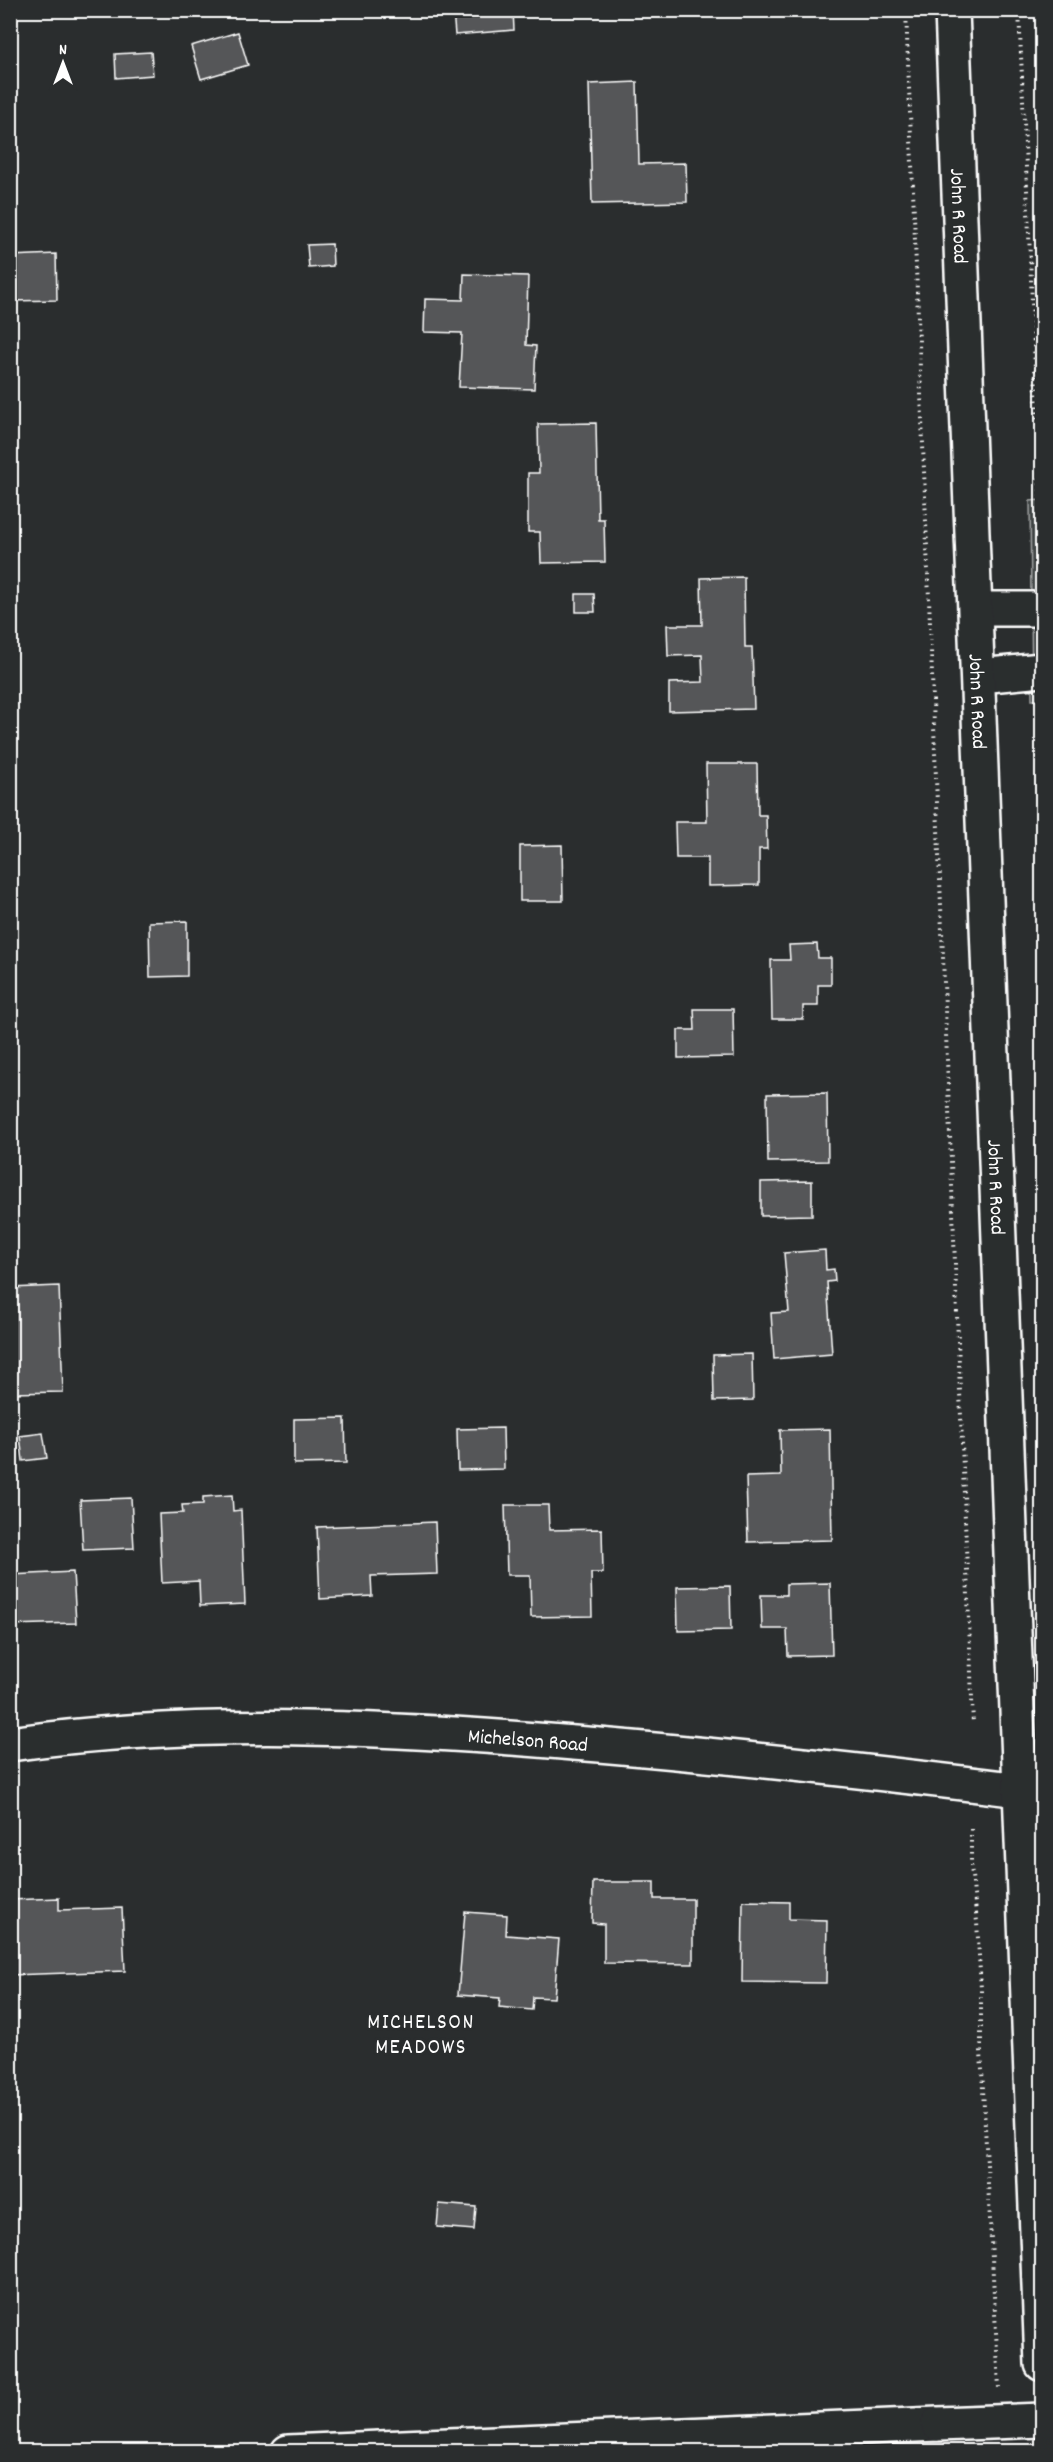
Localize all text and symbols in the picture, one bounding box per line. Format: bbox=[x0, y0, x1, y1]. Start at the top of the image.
north arrow bbox=[33, 33, 93, 93]
text: N bbox=[59, 39, 67, 62]
street label: John R Road bbox=[940, 168, 974, 264]
street label: John R Road bbox=[959, 653, 992, 750]
street label: John R Road bbox=[977, 1139, 1011, 1236]
street label: Michelson Road bbox=[467, 1723, 589, 1762]
district label: MICHELSON MEADOWS bbox=[367, 2008, 475, 2064]

